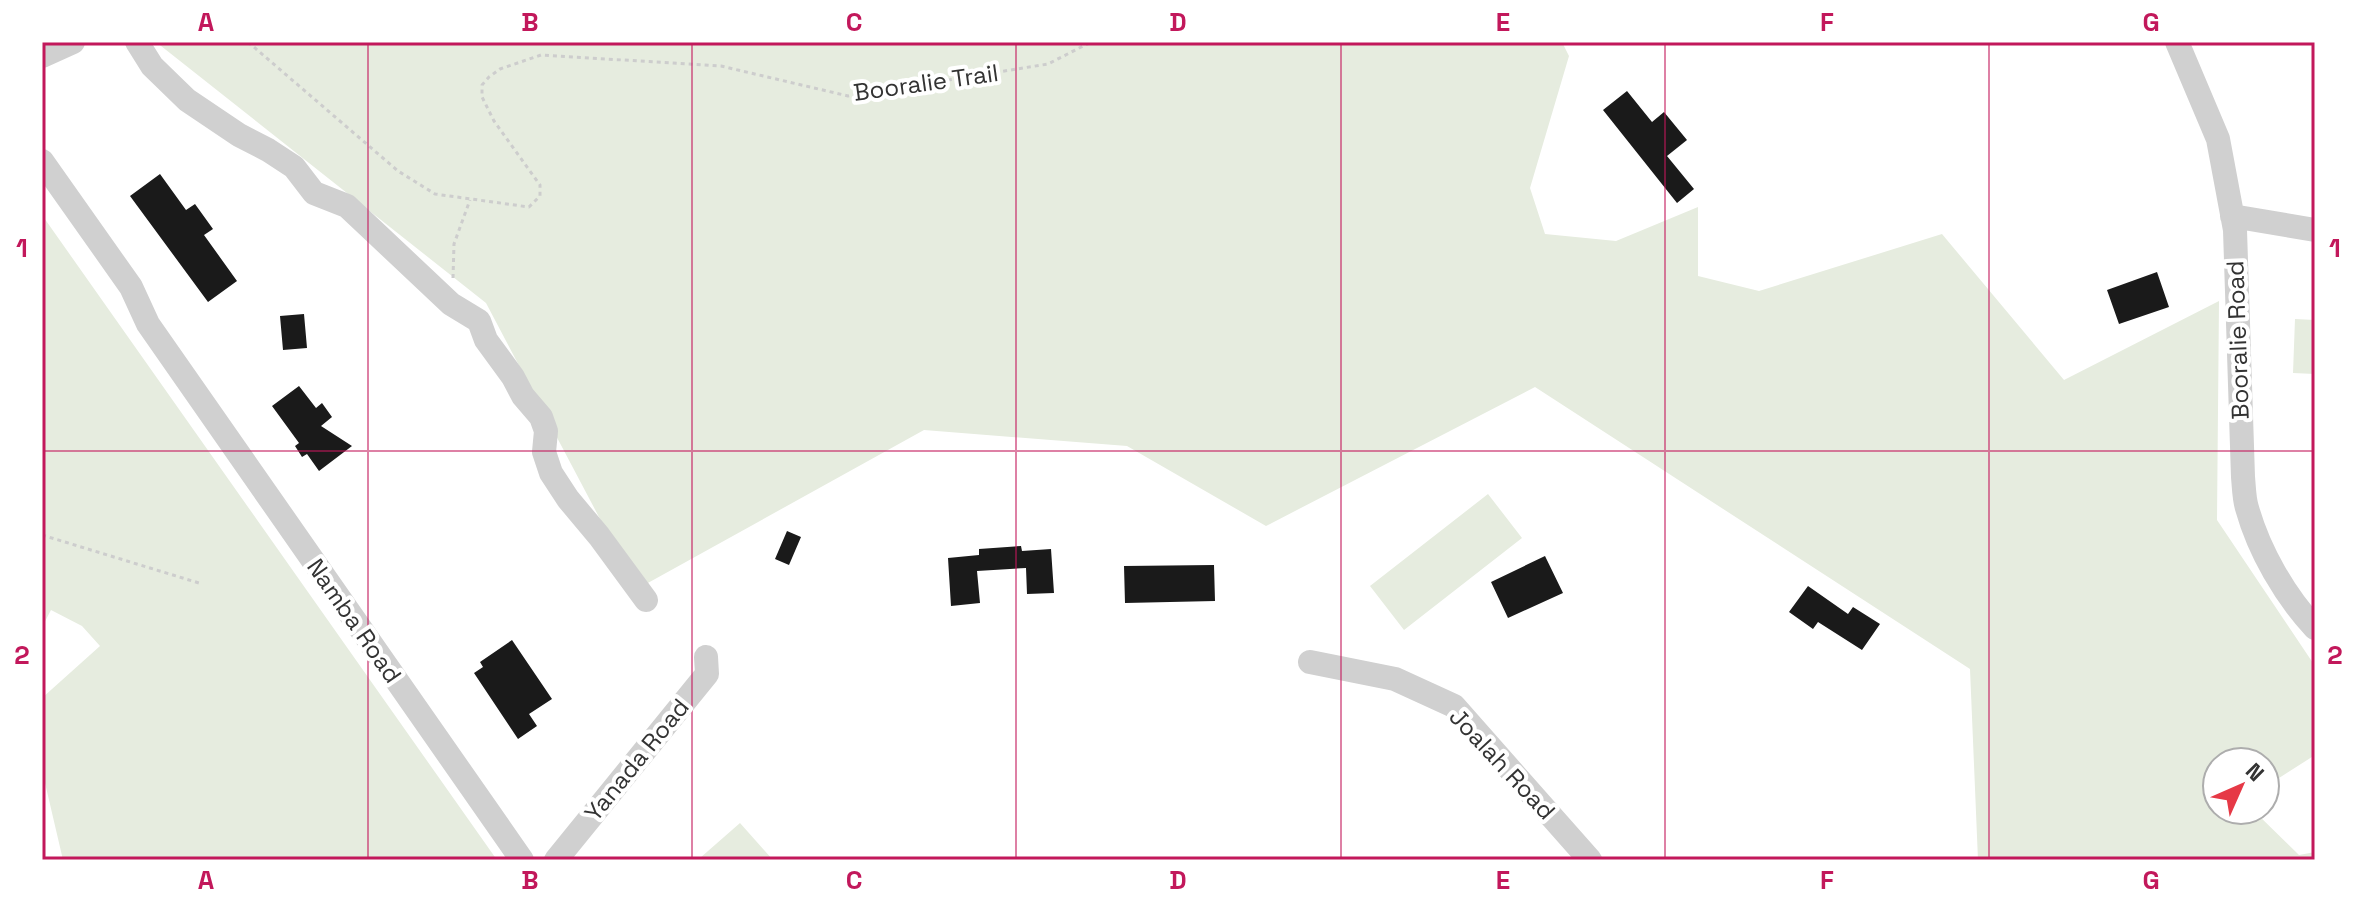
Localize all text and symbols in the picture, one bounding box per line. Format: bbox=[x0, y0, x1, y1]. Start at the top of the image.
text: A bbox=[198, 5, 215, 39]
text: B bbox=[521, 5, 539, 39]
text: C bbox=[846, 5, 862, 39]
text: D bbox=[1169, 5, 1187, 39]
text: E bbox=[1496, 5, 1510, 39]
text: F bbox=[1820, 5, 1834, 39]
text: G bbox=[2142, 5, 2160, 39]
street label: Booralie Trail bbox=[851, 57, 1000, 108]
text: 1 bbox=[16, 231, 28, 265]
text: 1 bbox=[2329, 231, 2341, 265]
street label: Booralie Road bbox=[2219, 260, 2256, 420]
street label: Namba Road bbox=[300, 553, 409, 689]
text: 2 bbox=[14, 638, 30, 672]
text: 2 bbox=[2327, 638, 2343, 672]
street label: Yanada Road bbox=[578, 692, 696, 827]
street label: Joalah Road bbox=[1443, 701, 1562, 826]
north arrow bbox=[2201, 746, 2281, 826]
text: N bbox=[2240, 757, 2270, 787]
text: A bbox=[198, 863, 215, 897]
text: B bbox=[521, 863, 539, 897]
text: C bbox=[846, 863, 862, 897]
text: D bbox=[1169, 863, 1187, 897]
text: E bbox=[1496, 863, 1510, 897]
text: F bbox=[1820, 863, 1834, 897]
text: G bbox=[2142, 863, 2160, 897]

